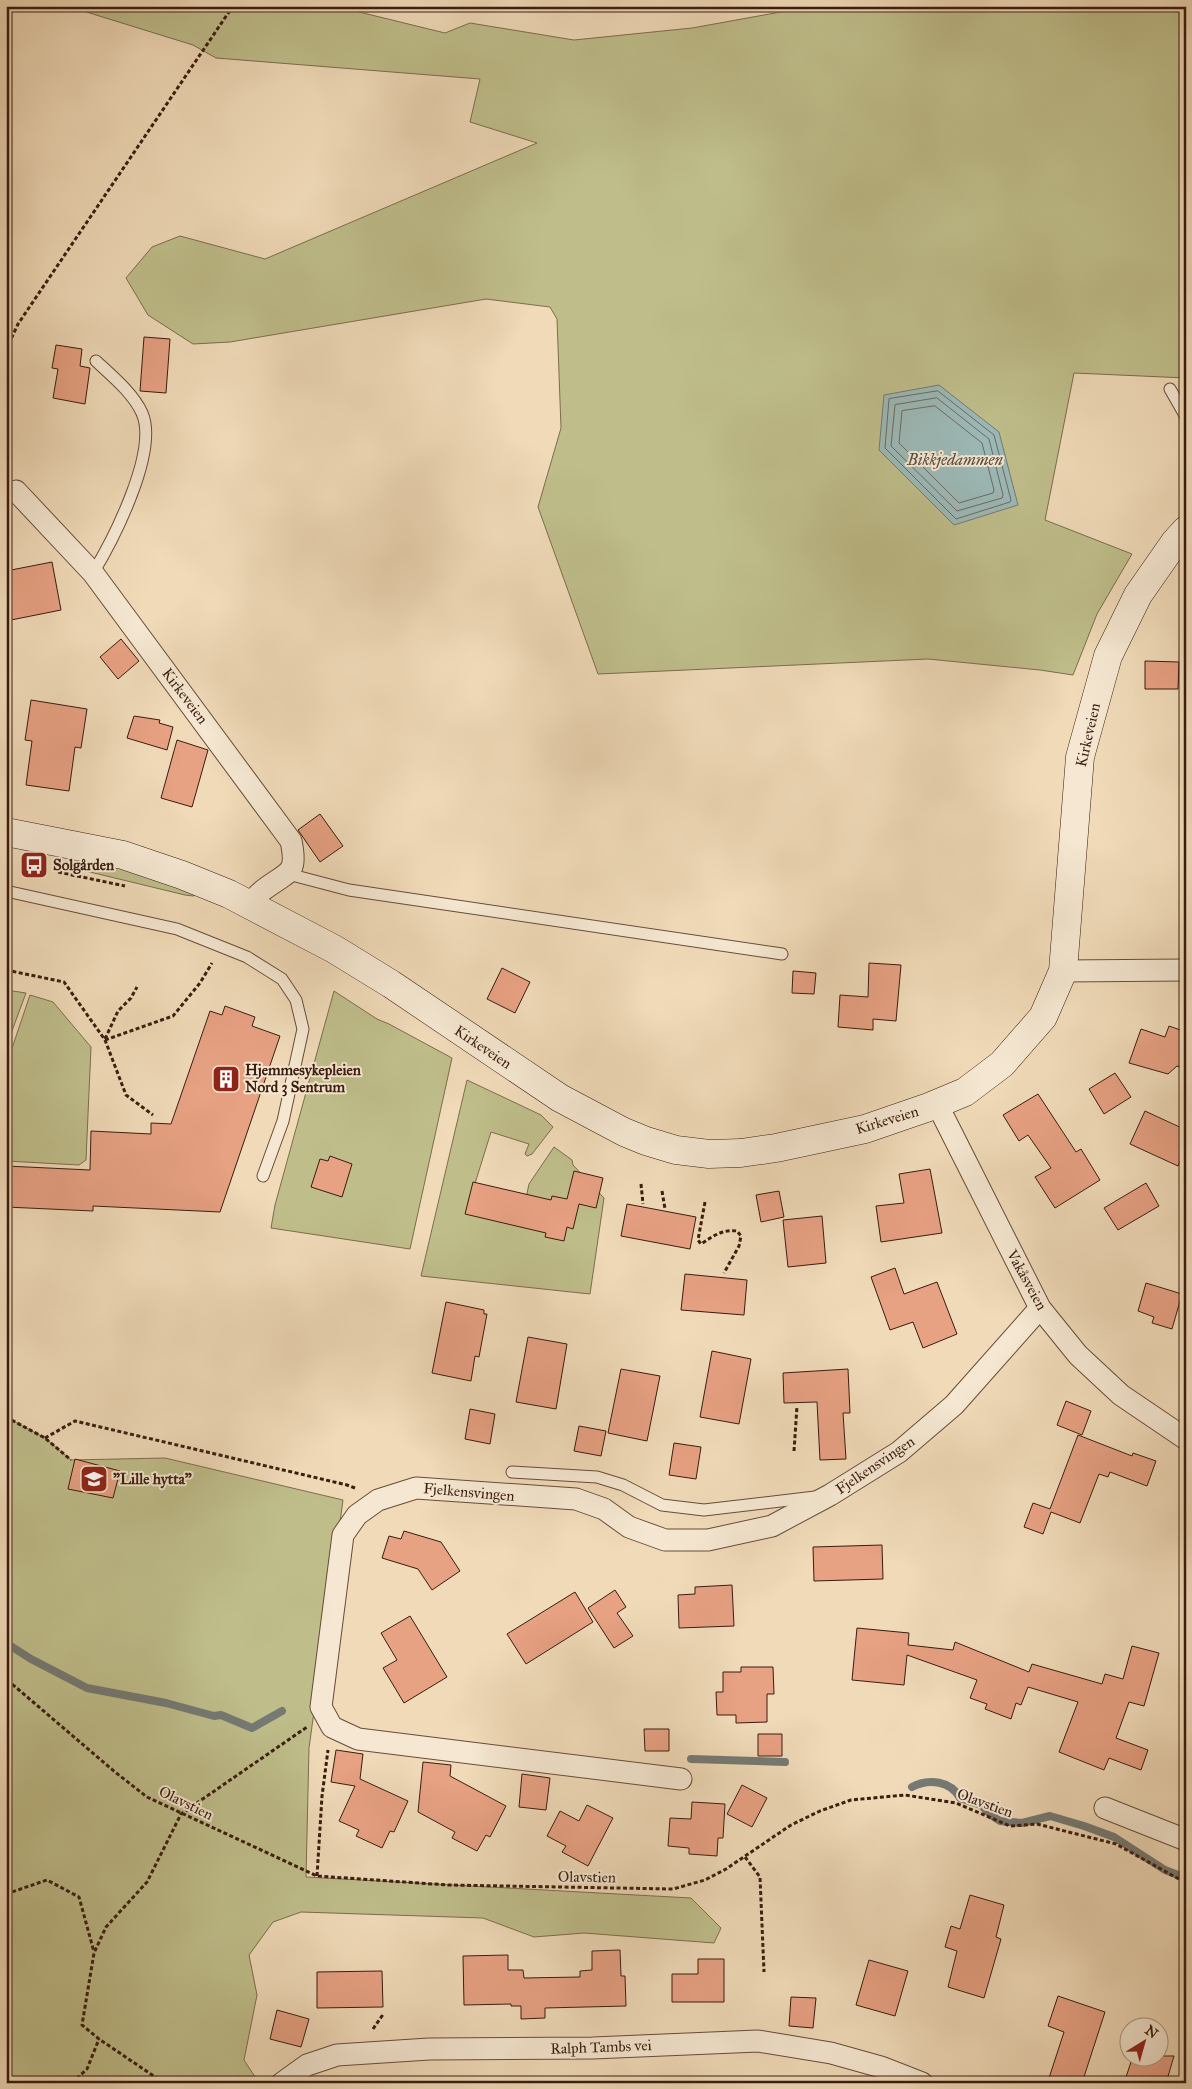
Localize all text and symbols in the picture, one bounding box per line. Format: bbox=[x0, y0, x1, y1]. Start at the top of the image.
water label: Bikkjedammen bbox=[906, 450, 1004, 470]
street label: Kirkeveien bbox=[158, 665, 212, 727]
street label: Kirkeveien bbox=[1072, 701, 1104, 769]
bus stop icon: Solgården bbox=[19, 850, 49, 880]
place label: Solgården bbox=[53, 856, 115, 875]
street label: Kirkeveien bbox=[451, 1021, 515, 1073]
place label: Hjemmesykepleien Nord 3 Sentrum bbox=[245, 1061, 362, 1097]
building icon: Hjemmesykepleien Nord 3 Sentrum bbox=[211, 1064, 241, 1094]
street label: Kirkeveien bbox=[853, 1102, 921, 1138]
street label: Vakåsveien bbox=[1003, 1246, 1051, 1313]
street label: Fjelkensvingen bbox=[832, 1432, 918, 1498]
school or university icon: "Lille hytta" bbox=[79, 1464, 109, 1494]
place label: "Lille hytta" bbox=[113, 1470, 192, 1489]
street label: Fjelkensvingen bbox=[423, 1479, 515, 1505]
street label: Olavstien bbox=[156, 1782, 216, 1824]
street label: Olavstien bbox=[955, 1785, 1015, 1821]
street label: Olavstien bbox=[558, 1867, 616, 1887]
north arrow bbox=[1120, 2016, 1170, 2066]
text: N bbox=[1142, 2022, 1161, 2042]
street label: Ralph Tambs vei bbox=[550, 2036, 652, 2058]

